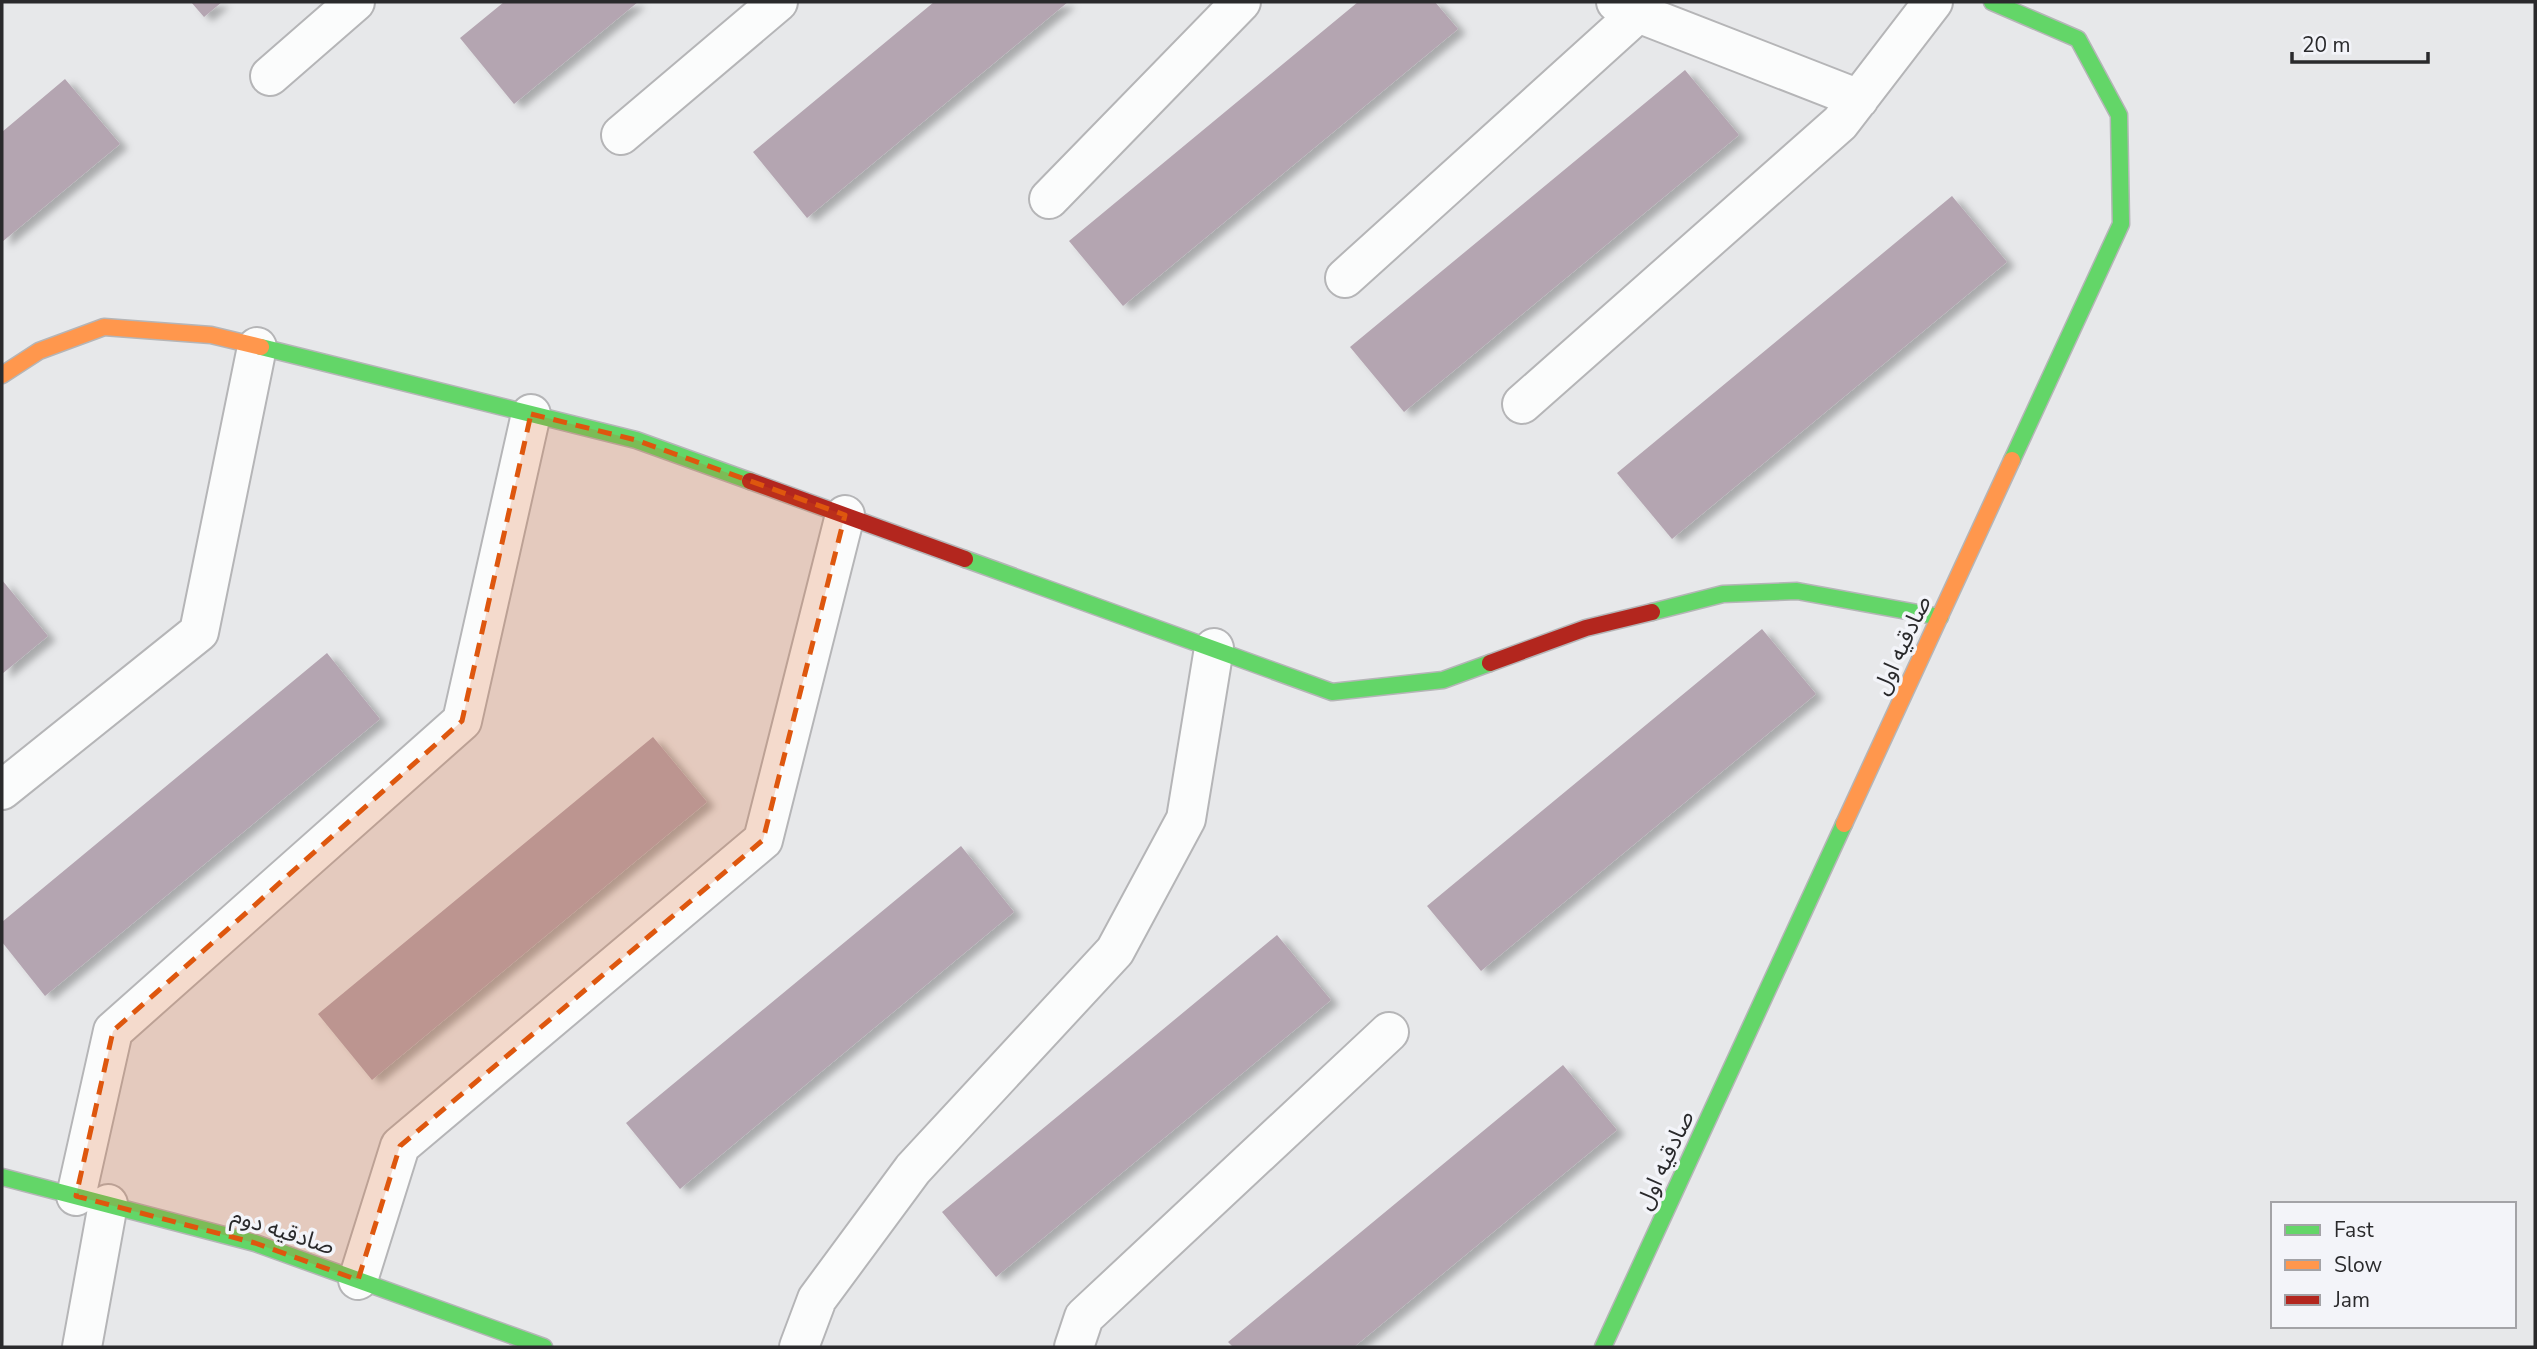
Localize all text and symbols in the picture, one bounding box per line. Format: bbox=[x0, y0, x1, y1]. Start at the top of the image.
scale bar bbox=[2292, 21, 2428, 65]
text: 20 m bbox=[2302, 31, 2351, 59]
street label: صادقیه اول bbox=[1866, 590, 1938, 700]
street label: صادقیه اول bbox=[1629, 1105, 1701, 1215]
street label: صادقیه دوم bbox=[227, 1200, 339, 1264]
legend bbox=[2271, 1202, 2516, 1328]
text: Fast bbox=[2334, 1216, 2374, 1244]
text: Slow bbox=[2334, 1251, 2383, 1279]
text: Jam bbox=[2333, 1286, 2370, 1314]

